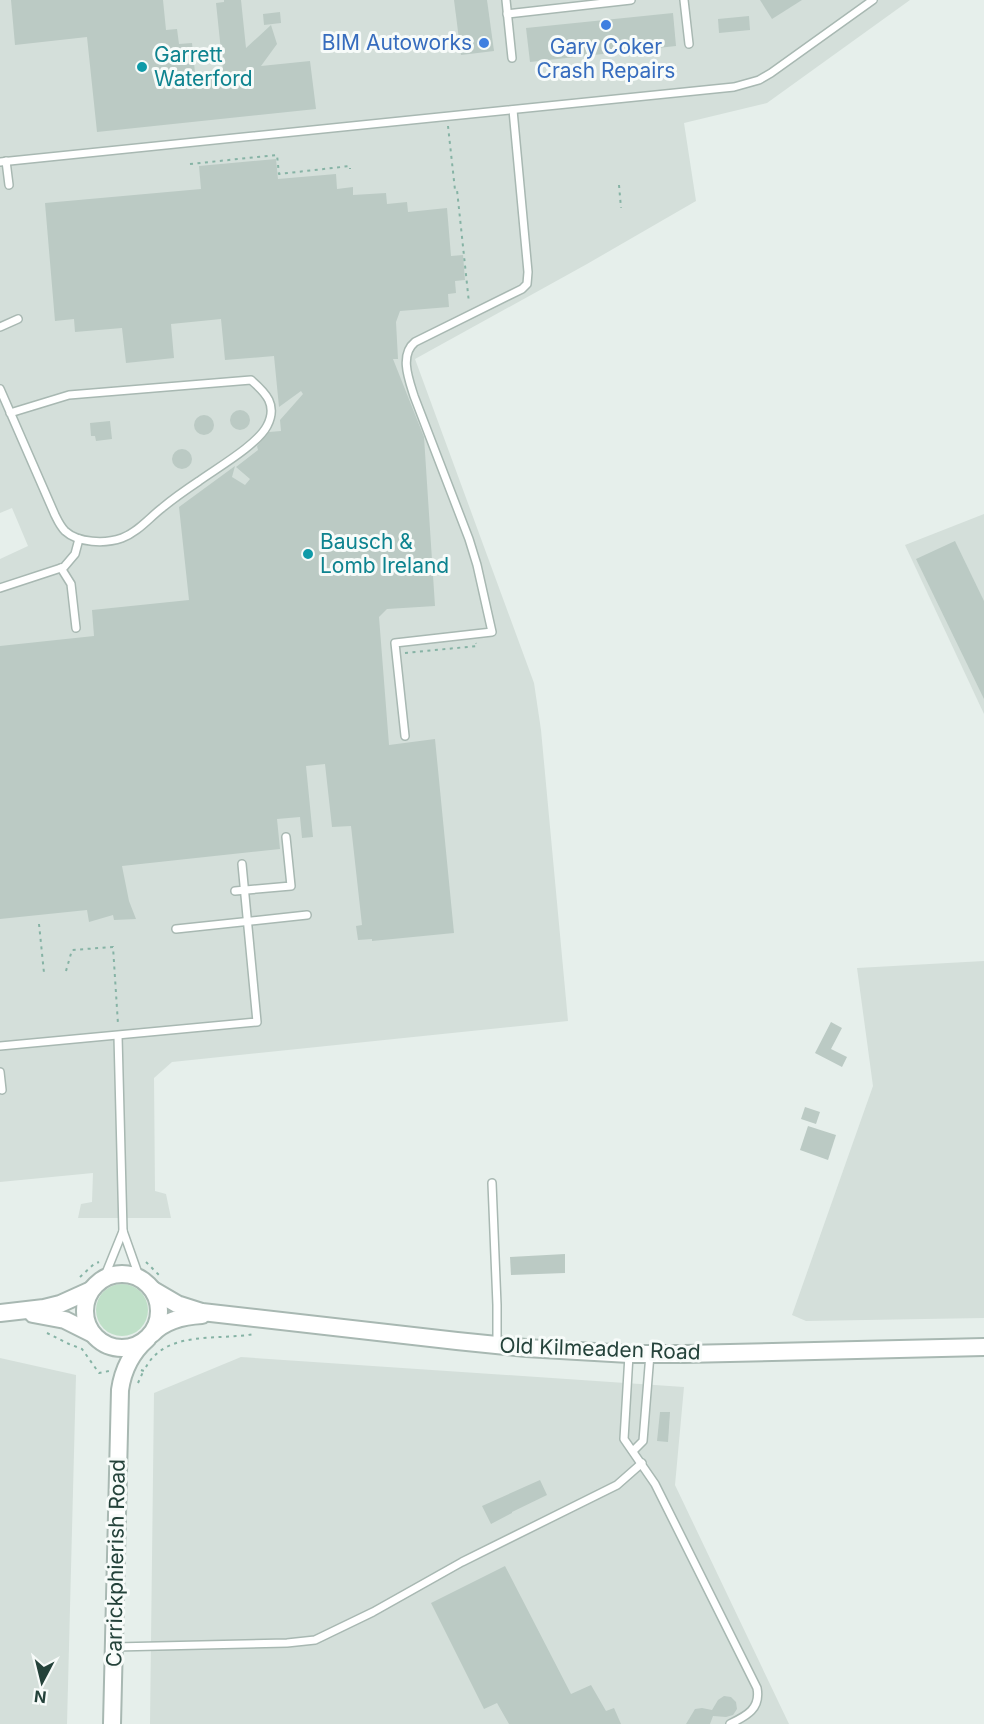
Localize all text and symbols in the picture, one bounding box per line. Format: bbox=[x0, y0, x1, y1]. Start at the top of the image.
marker: Gary Coker Crash Repairs bbox=[599, 18, 613, 32]
place label: BIM Autoworks bbox=[322, 30, 472, 55]
place label: Gary Coker Crash Repairs bbox=[537, 34, 675, 83]
marker: BIM Autoworks bbox=[477, 36, 491, 50]
place label: Garrett Waterford bbox=[154, 42, 253, 91]
marker: Garrett Waterford bbox=[135, 60, 149, 74]
place label: Bausch & Lomb Ireland bbox=[320, 529, 449, 578]
marker: Bausch & Lomb Ireland bbox=[301, 547, 315, 561]
street label: Old Kilmeaden Road bbox=[499, 1332, 701, 1365]
street label: Carrickphierish Road bbox=[101, 1459, 130, 1667]
north arrow bbox=[12, 1652, 72, 1712]
text: N bbox=[33, 1686, 47, 1708]

